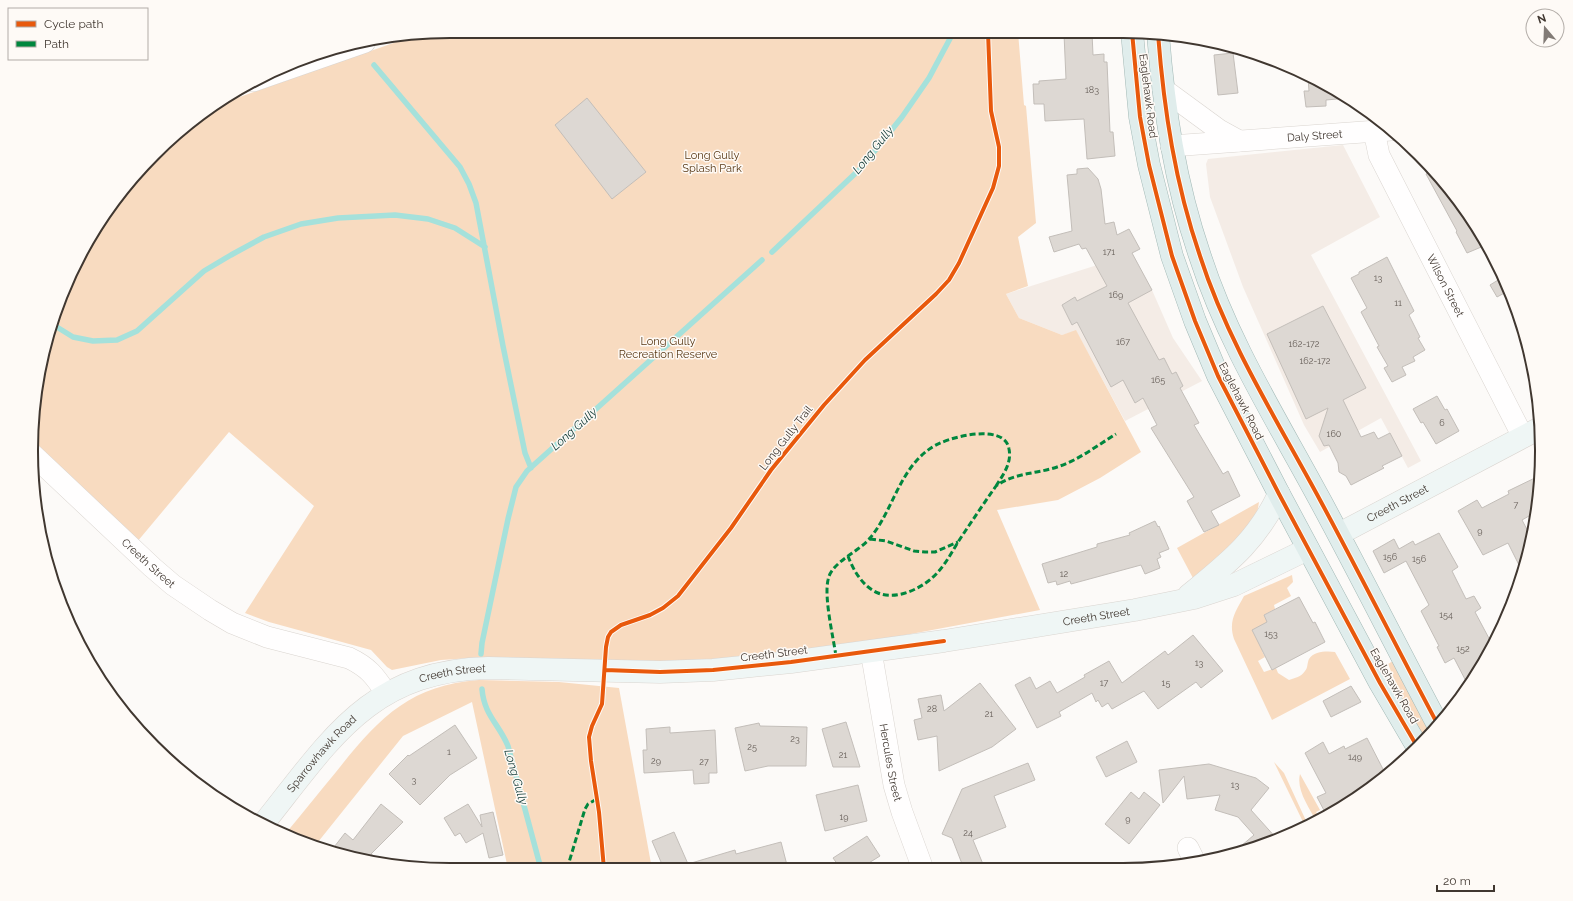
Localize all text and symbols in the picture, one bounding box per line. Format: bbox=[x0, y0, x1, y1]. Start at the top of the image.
legend bbox=[8, 8, 148, 60]
north arrow bbox=[1525, 8, 1565, 48]
text: N bbox=[1536, 12, 1548, 27]
text: Cycle path bbox=[44, 17, 103, 31]
text: Path bbox=[44, 37, 69, 51]
street label: Eaglehawk Road bbox=[1136, 53, 1160, 139]
house number: 183 bbox=[1085, 85, 1099, 95]
water label: Long Gully bbox=[850, 123, 897, 177]
street label: Daly Street bbox=[1286, 127, 1343, 144]
park label: Long Gully Splash Park bbox=[682, 149, 742, 175]
house number: 171 bbox=[1103, 247, 1115, 257]
street label: Wilson Street bbox=[1424, 252, 1467, 319]
house number: 13 bbox=[1374, 273, 1383, 283]
house number: 169 bbox=[1109, 290, 1123, 300]
house number: 11 bbox=[1394, 298, 1402, 308]
park label: Long Gully Recreation Reserve bbox=[619, 335, 718, 361]
house number: 167 bbox=[1116, 337, 1130, 347]
house number: 162-172 bbox=[1288, 339, 1320, 349]
house number: 162-172 bbox=[1299, 356, 1331, 366]
street label: Eaglehawk Road bbox=[1216, 360, 1266, 442]
house number: 165 bbox=[1151, 375, 1165, 385]
street label: Long Gully Trail bbox=[757, 403, 815, 473]
water label: Long Gully bbox=[548, 404, 601, 453]
house number: 6 bbox=[1439, 418, 1445, 428]
house number: 160 bbox=[1327, 429, 1342, 439]
street label: Creeth Street bbox=[1364, 482, 1431, 525]
house number: 7 bbox=[1514, 500, 1519, 510]
house number: 9 bbox=[1477, 526, 1483, 536]
street label: Creeth Street bbox=[119, 536, 178, 591]
house number: 156 bbox=[1383, 552, 1398, 562]
house number: 156 bbox=[1412, 554, 1427, 564]
house number: 12 bbox=[1060, 569, 1069, 579]
street label: Creeth Street bbox=[1062, 604, 1131, 628]
house number: 154 bbox=[1439, 610, 1453, 620]
house number: 153 bbox=[1264, 629, 1278, 639]
street label: Creeth Street bbox=[740, 643, 809, 665]
house number: 152 bbox=[1456, 644, 1470, 654]
street label: Eaglehawk Road bbox=[1367, 646, 1421, 726]
house number: 13 bbox=[1195, 658, 1204, 668]
street label: Creeth Street bbox=[417, 662, 486, 685]
house number: 17 bbox=[1100, 678, 1108, 688]
house number: 15 bbox=[1162, 678, 1170, 688]
house number: 28 bbox=[927, 704, 937, 714]
house number: 21 bbox=[985, 709, 993, 719]
street label: Sparrowhawk Road bbox=[284, 712, 359, 795]
street label: Hercules Street bbox=[877, 722, 905, 803]
house number: 23 bbox=[790, 734, 800, 744]
house number: 25 bbox=[747, 742, 757, 752]
house number: 1 bbox=[447, 747, 451, 757]
water label: Long Gully bbox=[501, 748, 531, 807]
house number: 21 bbox=[839, 750, 847, 760]
house number: 149 bbox=[1348, 752, 1362, 762]
house number: 29 bbox=[651, 756, 661, 766]
house number: 27 bbox=[699, 757, 709, 767]
house number: 3 bbox=[412, 775, 417, 785]
house number: 13 bbox=[1231, 780, 1240, 790]
house number: 19 bbox=[839, 812, 849, 822]
house number: 9 bbox=[1125, 814, 1131, 824]
house number: 24 bbox=[963, 828, 973, 838]
scale bar bbox=[1437, 867, 1494, 893]
text: 20 m bbox=[1443, 874, 1471, 888]

